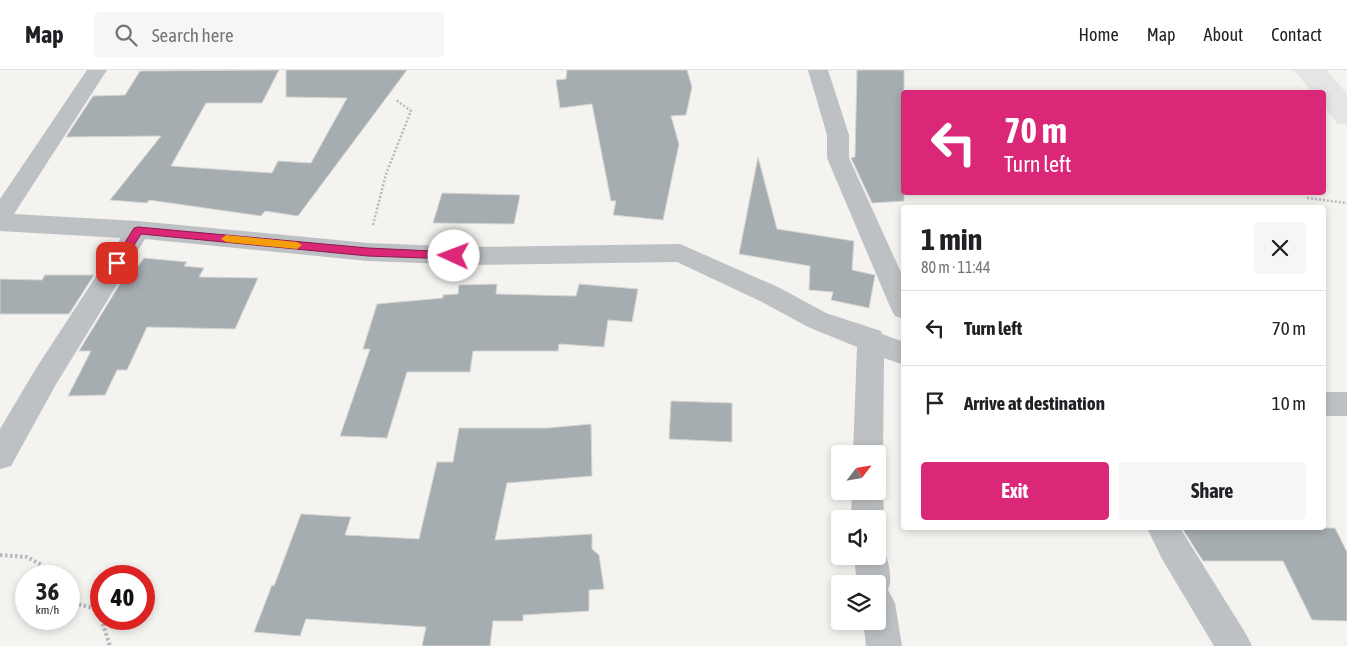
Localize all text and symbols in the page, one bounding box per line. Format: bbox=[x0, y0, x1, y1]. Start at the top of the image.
search box bbox=[94, 12, 444, 57]
text: Map bbox=[25, 21, 64, 48]
icon: search bbox=[112, 21, 140, 49]
text: Search here bbox=[152, 24, 234, 46]
text: Home bbox=[1079, 24, 1119, 45]
text: Map bbox=[1147, 24, 1176, 45]
text: About bbox=[1204, 24, 1243, 45]
text: Contact bbox=[1271, 24, 1322, 45]
icon: left bbox=[921, 110, 986, 175]
text: 70 m bbox=[1004, 110, 1067, 150]
text: Turn left bbox=[1004, 151, 1071, 177]
text: 1 min bbox=[921, 222, 982, 256]
button: close bbox=[1254, 222, 1306, 274]
position arrow bbox=[427, 229, 479, 281]
pin bbox=[96, 242, 138, 284]
icon: arrive bbox=[103, 249, 131, 277]
text: 80 m · 11:44 bbox=[921, 258, 991, 276]
icon: left bbox=[921, 314, 949, 342]
text: Turn left bbox=[964, 317, 1022, 339]
text: 70 m bbox=[1272, 317, 1306, 339]
icon: arrive bbox=[921, 389, 949, 417]
text: Arrive at destination bbox=[964, 392, 1105, 414]
text: 10 m bbox=[1272, 392, 1306, 414]
north arrow bbox=[831, 445, 886, 500]
map controls bbox=[831, 445, 886, 630]
button: Exit bbox=[921, 462, 1109, 520]
button: Share bbox=[1119, 462, 1306, 520]
button: sound bbox=[831, 510, 886, 565]
speed limit sign: 40 bbox=[90, 565, 155, 630]
button: layers bbox=[831, 575, 886, 630]
text: 36 bbox=[36, 577, 59, 605]
text: km/h bbox=[36, 603, 59, 617]

